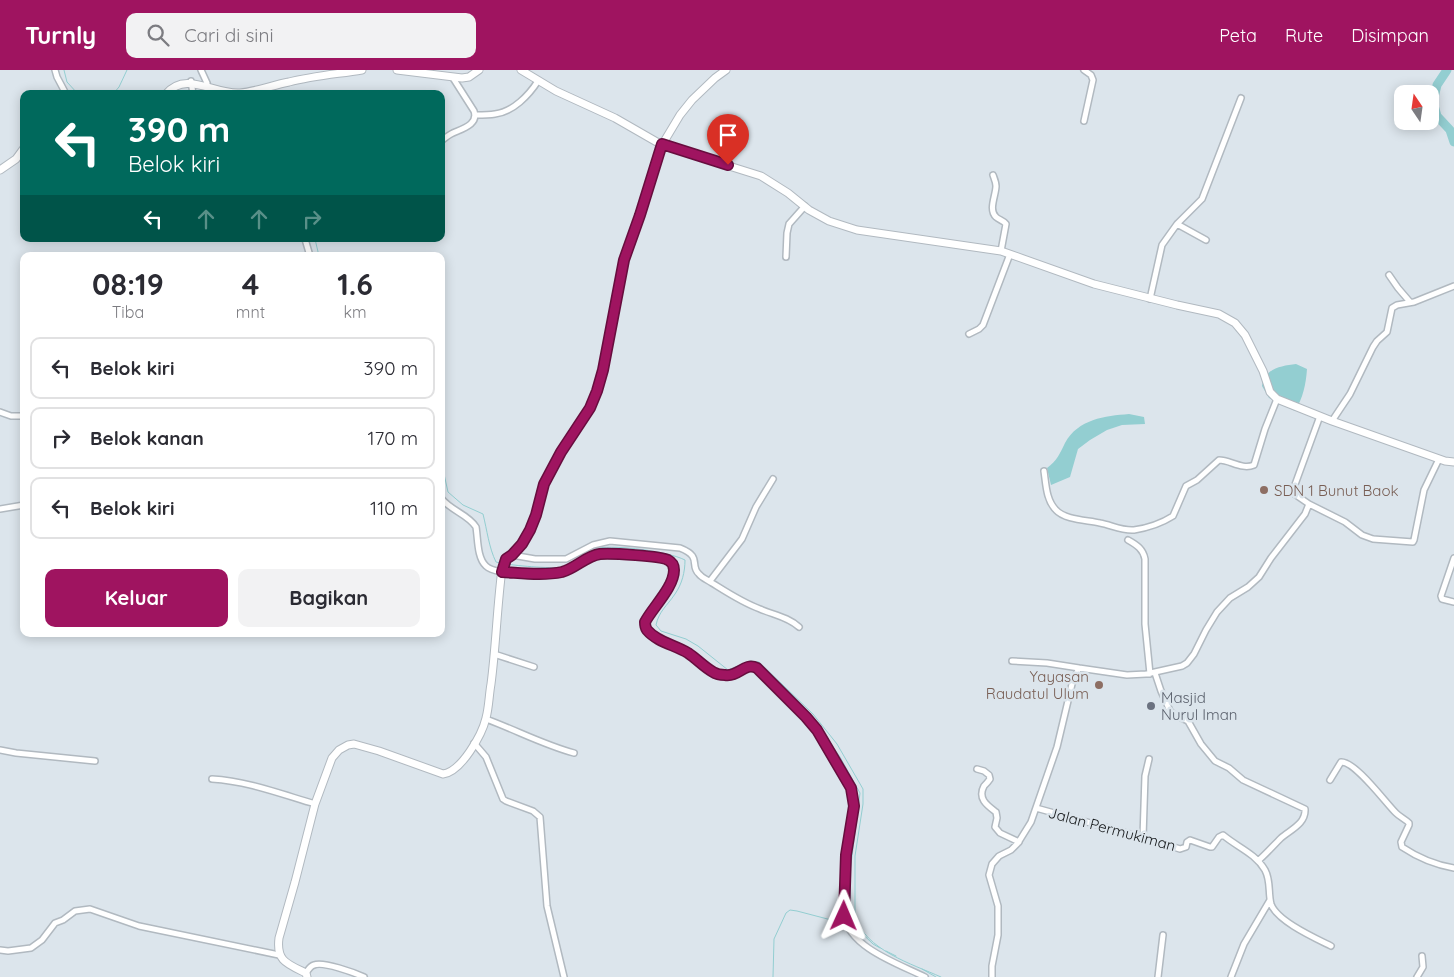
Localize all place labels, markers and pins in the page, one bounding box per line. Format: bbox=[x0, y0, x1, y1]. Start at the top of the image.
pin bbox=[707, 114, 749, 165]
place label: SDN 1 Bunut Baok bbox=[1274, 481, 1399, 500]
marker: SDN 1 Bunut Baok bbox=[1258, 484, 1270, 496]
place label: Yayasan Raudatul Ulum bbox=[986, 667, 1089, 703]
marker: Yayasan Raudatul Ulum bbox=[1093, 679, 1105, 691]
place label: Masjid Nurul Iman bbox=[1161, 688, 1238, 724]
marker: Masjid Nurul Iman bbox=[1145, 700, 1157, 712]

